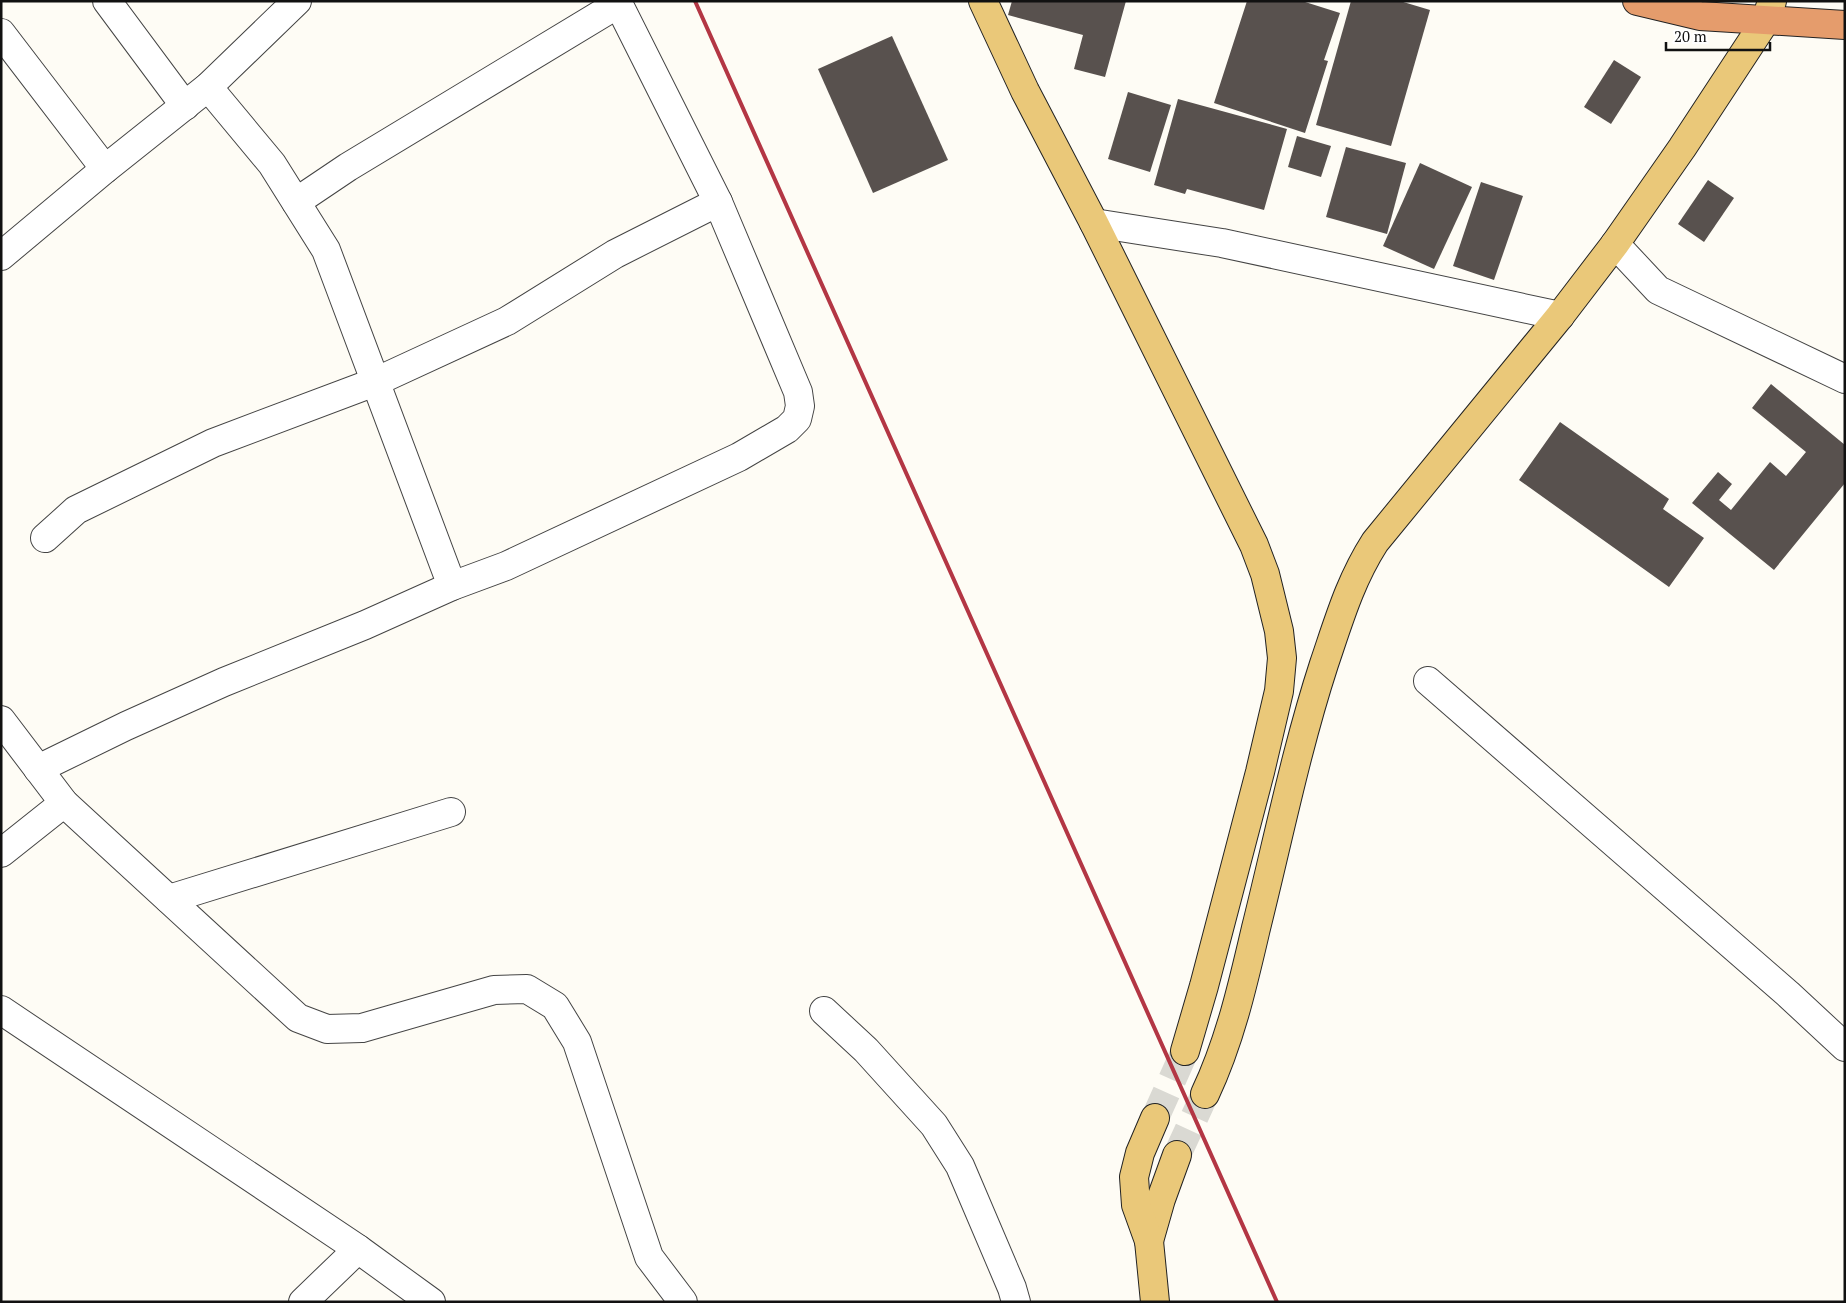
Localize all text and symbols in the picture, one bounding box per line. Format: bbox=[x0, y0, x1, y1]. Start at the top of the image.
scale bar bbox=[1666, 20, 1770, 52]
text: 20 m bbox=[1674, 26, 1707, 46]

